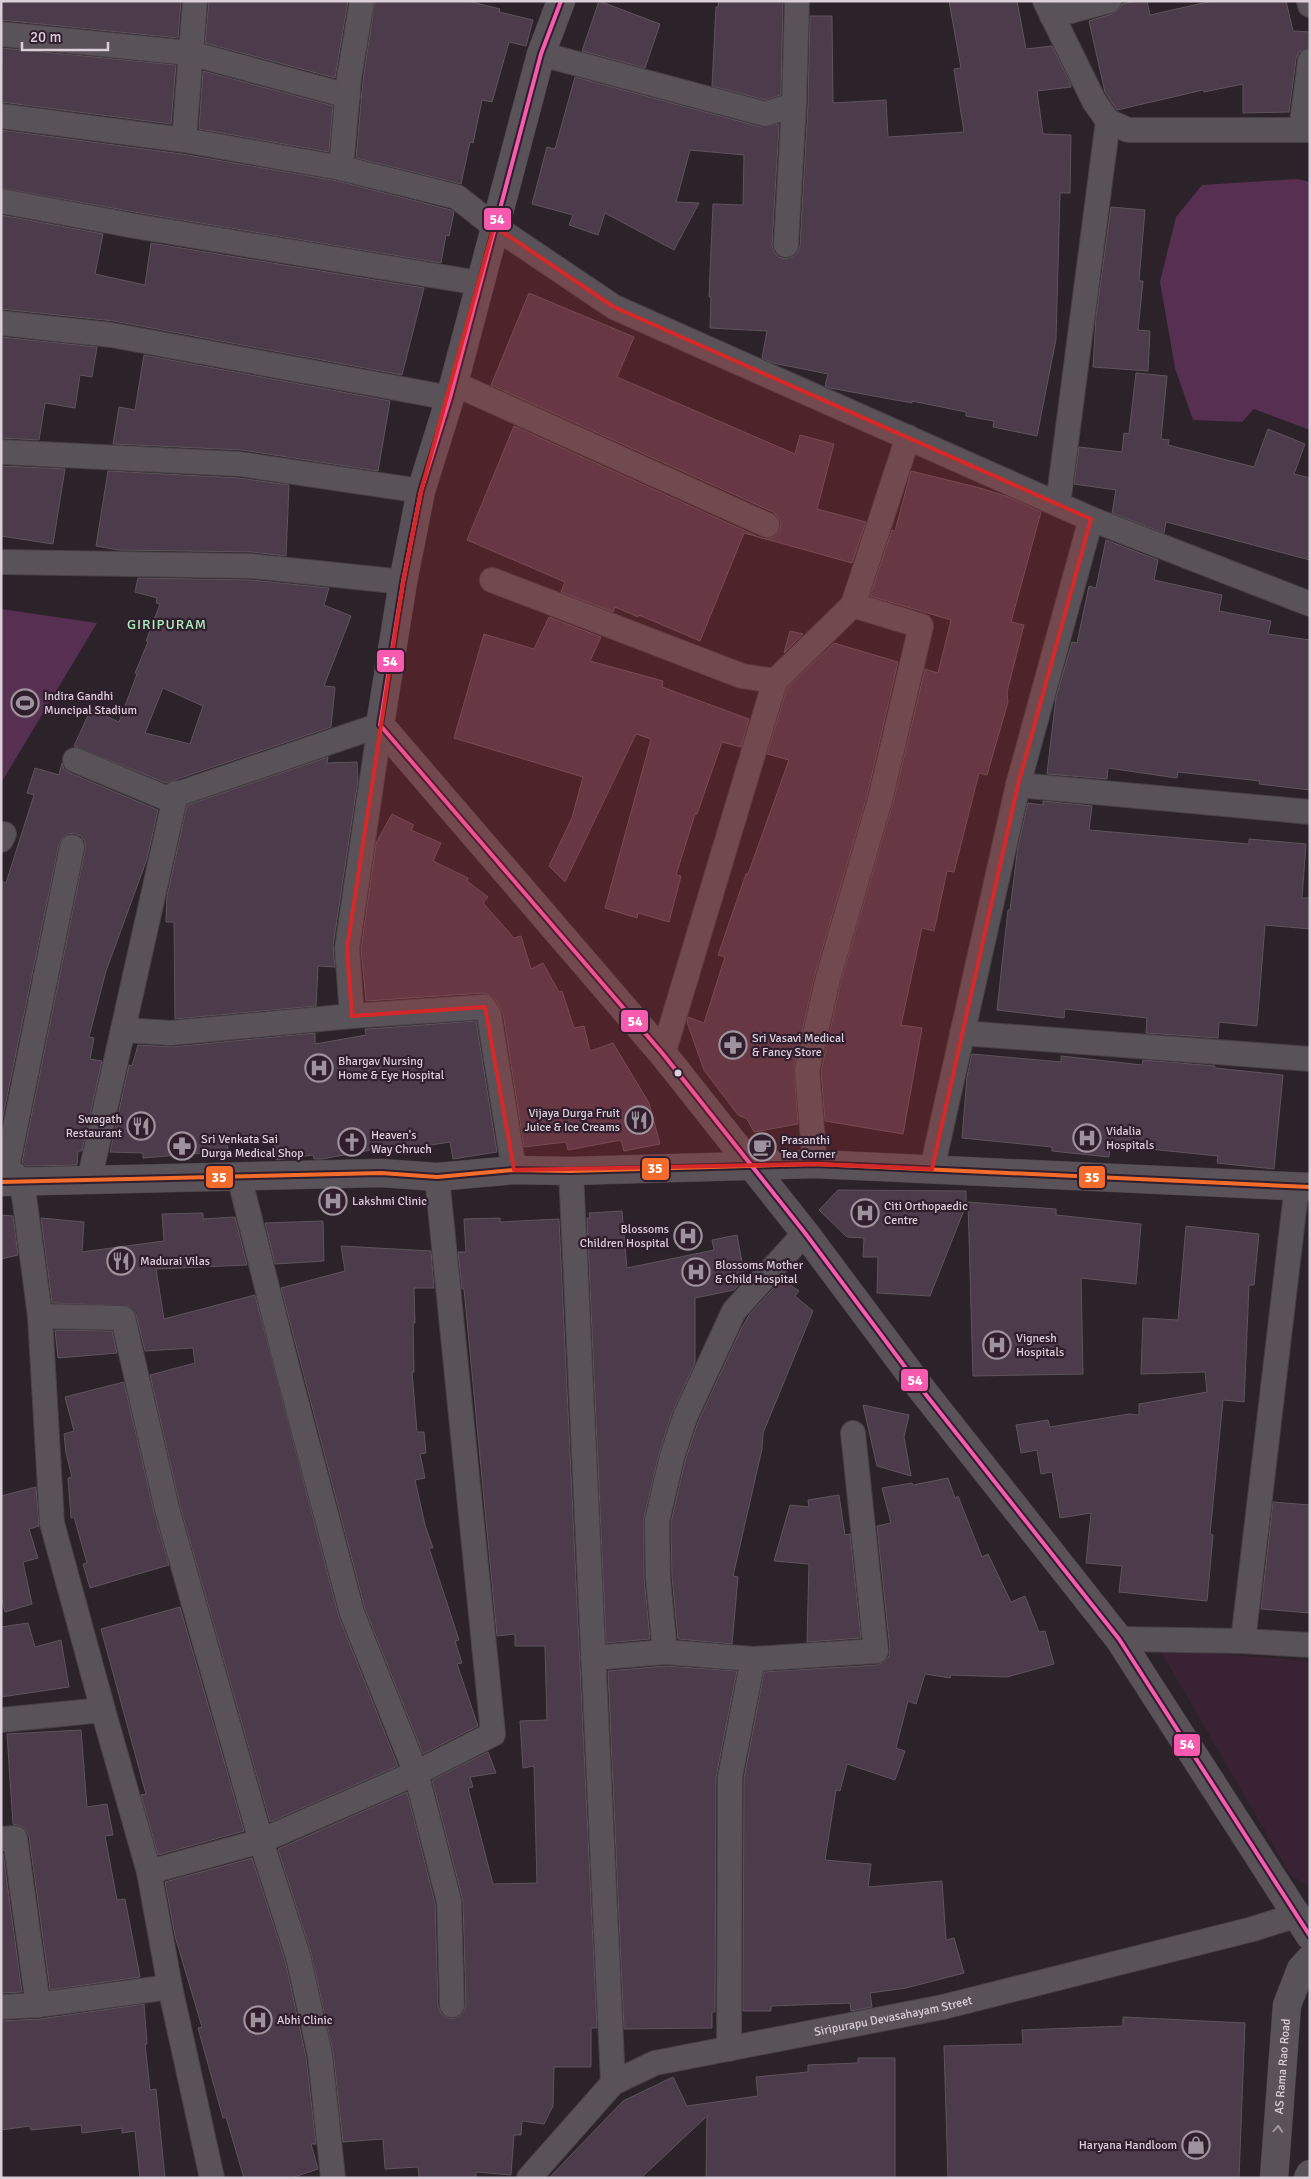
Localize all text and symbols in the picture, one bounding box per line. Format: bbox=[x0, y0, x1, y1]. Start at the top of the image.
scale bar bbox=[22, 20, 109, 52]
text: 20 m bbox=[30, 28, 61, 46]
line badge: 54 bbox=[483, 207, 512, 231]
text: 54 bbox=[489, 211, 505, 228]
district label: GIRIPURAM bbox=[127, 616, 207, 633]
line badge: 54 bbox=[376, 649, 405, 673]
text: 54 bbox=[382, 653, 398, 670]
sports icon: Indira Gandhi Muncipal Stadium bbox=[10, 688, 40, 718]
place label: Indira Gandhi Muncipal Stadium bbox=[44, 689, 137, 718]
line badge: 54 bbox=[620, 1009, 649, 1033]
text: 54 bbox=[627, 1013, 643, 1030]
pharmacy icon: Sri Vasavi Medical & Fancy Store bbox=[718, 1030, 748, 1060]
place label: Sri Vasavi Medical & Fancy Store bbox=[752, 1031, 845, 1060]
hospital icon: Bhargav Nursing Home & Eye Hospital bbox=[304, 1053, 334, 1083]
place label: Bhargav Nursing Home & Eye Hospital bbox=[338, 1054, 445, 1083]
unlabelled marker bbox=[673, 1068, 683, 1078]
restaurant icon: Vijaya Durga Fruit Juice & Ice Creams bbox=[624, 1105, 654, 1135]
place label: Vijaya Durga Fruit Juice & Ice Creams bbox=[524, 1106, 620, 1135]
restaurant icon: Swagath Restaurant bbox=[126, 1111, 156, 1141]
place label: Swagath Restaurant bbox=[66, 1112, 122, 1141]
hospital icon: Vidalia Hospitals bbox=[1072, 1123, 1102, 1153]
place label: Vidalia Hospitals bbox=[1106, 1124, 1154, 1153]
church icon: Heaven's Way Chruch bbox=[337, 1127, 367, 1157]
place label: Heaven's Way Chruch bbox=[371, 1128, 432, 1157]
pharmacy icon: Sri Venkata Sai Durga Medical Shop bbox=[167, 1131, 197, 1161]
place label: Sri Venkata Sai Durga Medical Shop bbox=[201, 1132, 304, 1161]
cafe icon: Prasanthi Tea Corner bbox=[747, 1132, 777, 1162]
place label: Prasanthi Tea Corner bbox=[781, 1133, 836, 1162]
line badge: 35 bbox=[641, 1157, 670, 1181]
text: 35 bbox=[647, 1160, 663, 1177]
line badge: 35 bbox=[205, 1165, 234, 1189]
line badge: 35 bbox=[1078, 1165, 1106, 1189]
text: 35 bbox=[211, 1169, 227, 1186]
text: 35 bbox=[1084, 1169, 1100, 1186]
hospital icon: Lakshmi Clinic bbox=[318, 1186, 348, 1216]
place label: Lakshmi Clinic bbox=[352, 1194, 427, 1209]
hospital icon: Citi Orthopaedic Centre bbox=[850, 1198, 880, 1228]
place label: Citi Orthopaedic Centre bbox=[884, 1199, 968, 1228]
hospital icon: Blossoms Children Hospital bbox=[673, 1221, 703, 1251]
place label: Blossoms Children Hospital bbox=[580, 1222, 669, 1251]
restaurant icon: Madurai Vilas bbox=[106, 1246, 136, 1276]
place label: Madurai Vilas bbox=[140, 1254, 210, 1269]
hospital icon: Blossoms Mother & Child Hospital bbox=[681, 1257, 711, 1287]
place label: Blossoms Mother & Child Hospital bbox=[715, 1258, 804, 1287]
hospital icon: Vignesh Hospitals bbox=[982, 1330, 1012, 1360]
place label: Vignesh Hospitals bbox=[1016, 1331, 1064, 1360]
line badge: 54 bbox=[900, 1368, 929, 1392]
text: 54 bbox=[907, 1372, 923, 1389]
line badge: 54 bbox=[1173, 1733, 1201, 1757]
text: 54 bbox=[1179, 1736, 1195, 1753]
street label: Siripurapu Devasahayam Street bbox=[813, 1993, 974, 2040]
hospital icon: Abhi Clinic bbox=[243, 2005, 273, 2035]
place label: Abhi Clinic bbox=[277, 2013, 333, 2028]
street label: AS Rama Rao Road bbox=[1272, 2018, 1294, 2115]
one-way arrow bbox=[1272, 2125, 1283, 2133]
shop icon: Haryana Handloom bbox=[1181, 2130, 1211, 2160]
place label: Haryana Handloom bbox=[1079, 2138, 1177, 2153]

